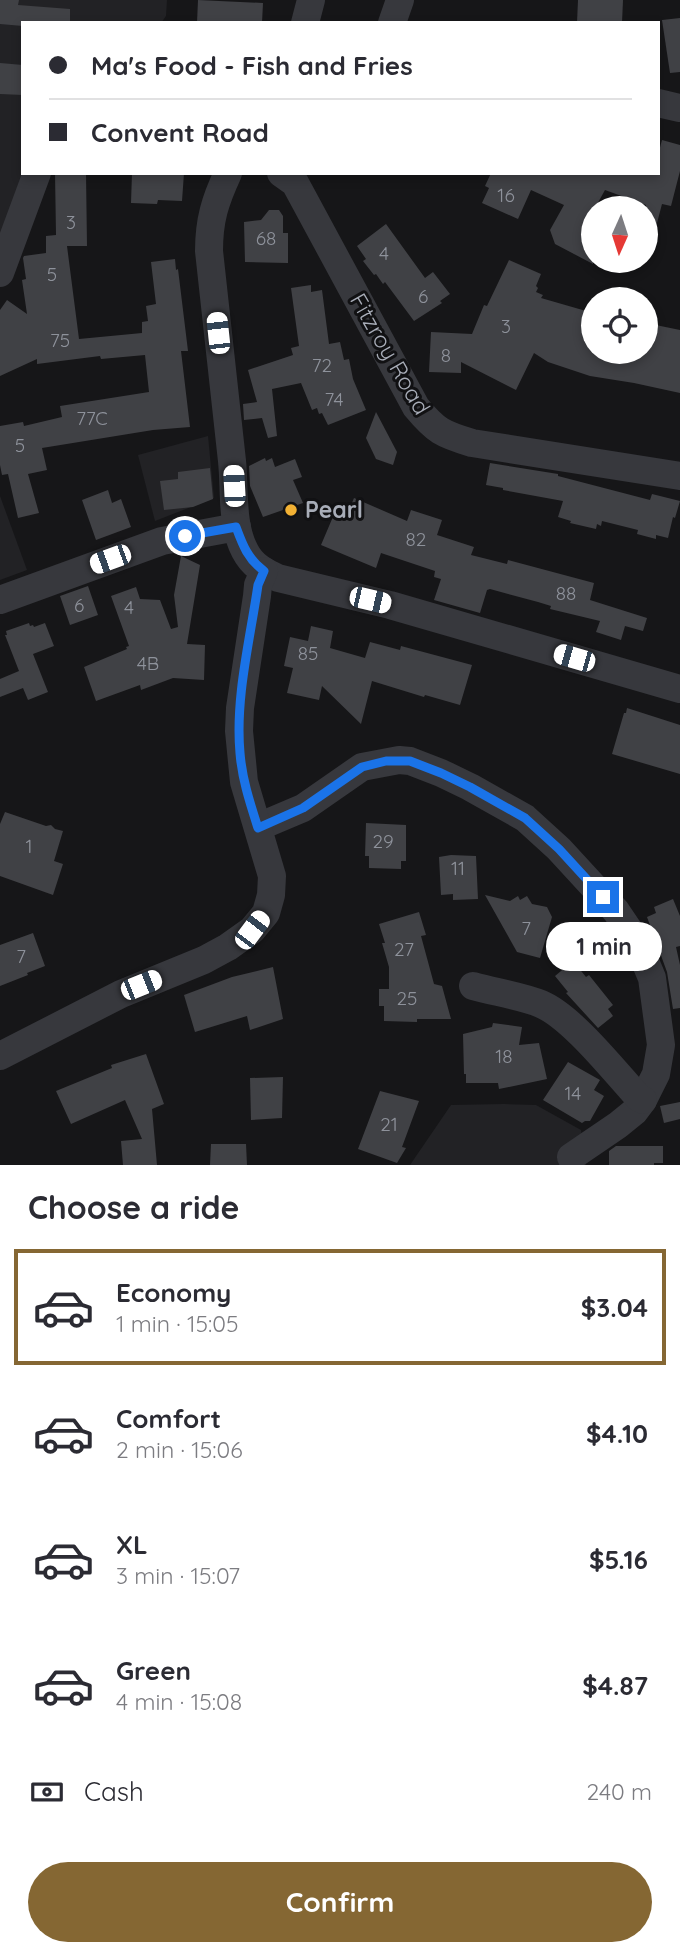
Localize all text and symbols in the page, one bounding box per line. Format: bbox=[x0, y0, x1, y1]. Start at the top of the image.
text: Ma's Food - Fish and Fries bbox=[91, 49, 413, 82]
text: Convent Road bbox=[91, 116, 269, 149]
house number: 16 bbox=[497, 183, 515, 207]
north arrow bbox=[581, 196, 658, 273]
map controls bbox=[581, 196, 658, 364]
house number: 3 bbox=[66, 210, 76, 234]
house number: 68 bbox=[256, 226, 276, 250]
house number: 4 bbox=[379, 241, 389, 265]
house number: 5 bbox=[47, 262, 57, 286]
house number: 6 bbox=[418, 284, 428, 308]
button: locate bbox=[581, 287, 658, 364]
street label: Fitzroy Road bbox=[344, 288, 437, 420]
car bbox=[206, 311, 231, 355]
house number: 3 bbox=[501, 314, 511, 338]
house number: 75 bbox=[50, 328, 70, 352]
house number: 8 bbox=[441, 343, 451, 367]
house number: 72 bbox=[312, 353, 332, 377]
house number: 74 bbox=[324, 387, 344, 411]
house number: 77C bbox=[76, 406, 108, 430]
house number: 5 bbox=[15, 433, 25, 457]
car bbox=[223, 464, 246, 508]
place label: Pearl bbox=[305, 495, 363, 524]
marker: Pearl bbox=[283, 502, 299, 518]
route start bbox=[169, 520, 201, 552]
house number: 82 bbox=[406, 527, 426, 551]
car bbox=[87, 542, 134, 576]
house number: 88 bbox=[556, 581, 576, 605]
car bbox=[348, 585, 393, 615]
house number: 6 bbox=[74, 593, 84, 617]
house number: 4 bbox=[124, 595, 134, 619]
house number: 85 bbox=[298, 641, 318, 665]
car bbox=[551, 642, 598, 674]
house number: 4B bbox=[137, 651, 159, 675]
house number: 29 bbox=[372, 829, 394, 853]
house number: 1 bbox=[25, 834, 33, 858]
house number: 11 bbox=[451, 856, 465, 880]
route end bbox=[587, 881, 619, 913]
car bbox=[231, 907, 274, 953]
house number: 7 bbox=[521, 916, 531, 940]
callout: 1 min bbox=[545, 922, 661, 970]
text: 1 min bbox=[576, 932, 632, 961]
house number: 27 bbox=[394, 937, 414, 961]
house number: 7 bbox=[16, 944, 26, 968]
car bbox=[118, 967, 165, 1003]
house number: 25 bbox=[397, 986, 417, 1010]
house number: 18 bbox=[495, 1044, 513, 1068]
house number: 14 bbox=[565, 1081, 581, 1105]
house number: 21 bbox=[380, 1112, 398, 1136]
text: Choose a ride bbox=[28, 1187, 240, 1227]
icon: car bbox=[32, 1276, 95, 1339]
text: Economy bbox=[116, 1276, 231, 1309]
text: $3.04 bbox=[581, 1291, 648, 1324]
text: 1 min · 15:05 bbox=[116, 1309, 239, 1338]
icon: car bbox=[32, 1402, 95, 1465]
text: Comfort bbox=[116, 1402, 221, 1435]
text: $4.10 bbox=[586, 1417, 648, 1450]
text: 2 min · 15:06 bbox=[116, 1435, 243, 1464]
icon: car bbox=[32, 1528, 95, 1591]
text: XL bbox=[116, 1528, 148, 1561]
text: $5.16 bbox=[589, 1543, 648, 1576]
text: 3 min · 15:07 bbox=[116, 1561, 240, 1590]
icon: car bbox=[32, 1654, 95, 1717]
text: Green bbox=[116, 1654, 191, 1687]
text: $4.87 bbox=[582, 1669, 648, 1702]
text: 4 min · 15:08 bbox=[116, 1687, 242, 1716]
icon: cash bbox=[28, 1773, 66, 1811]
text: Cash bbox=[84, 1775, 144, 1808]
text: 240 m bbox=[587, 1777, 652, 1806]
button: Confirm bbox=[28, 1862, 652, 1942]

